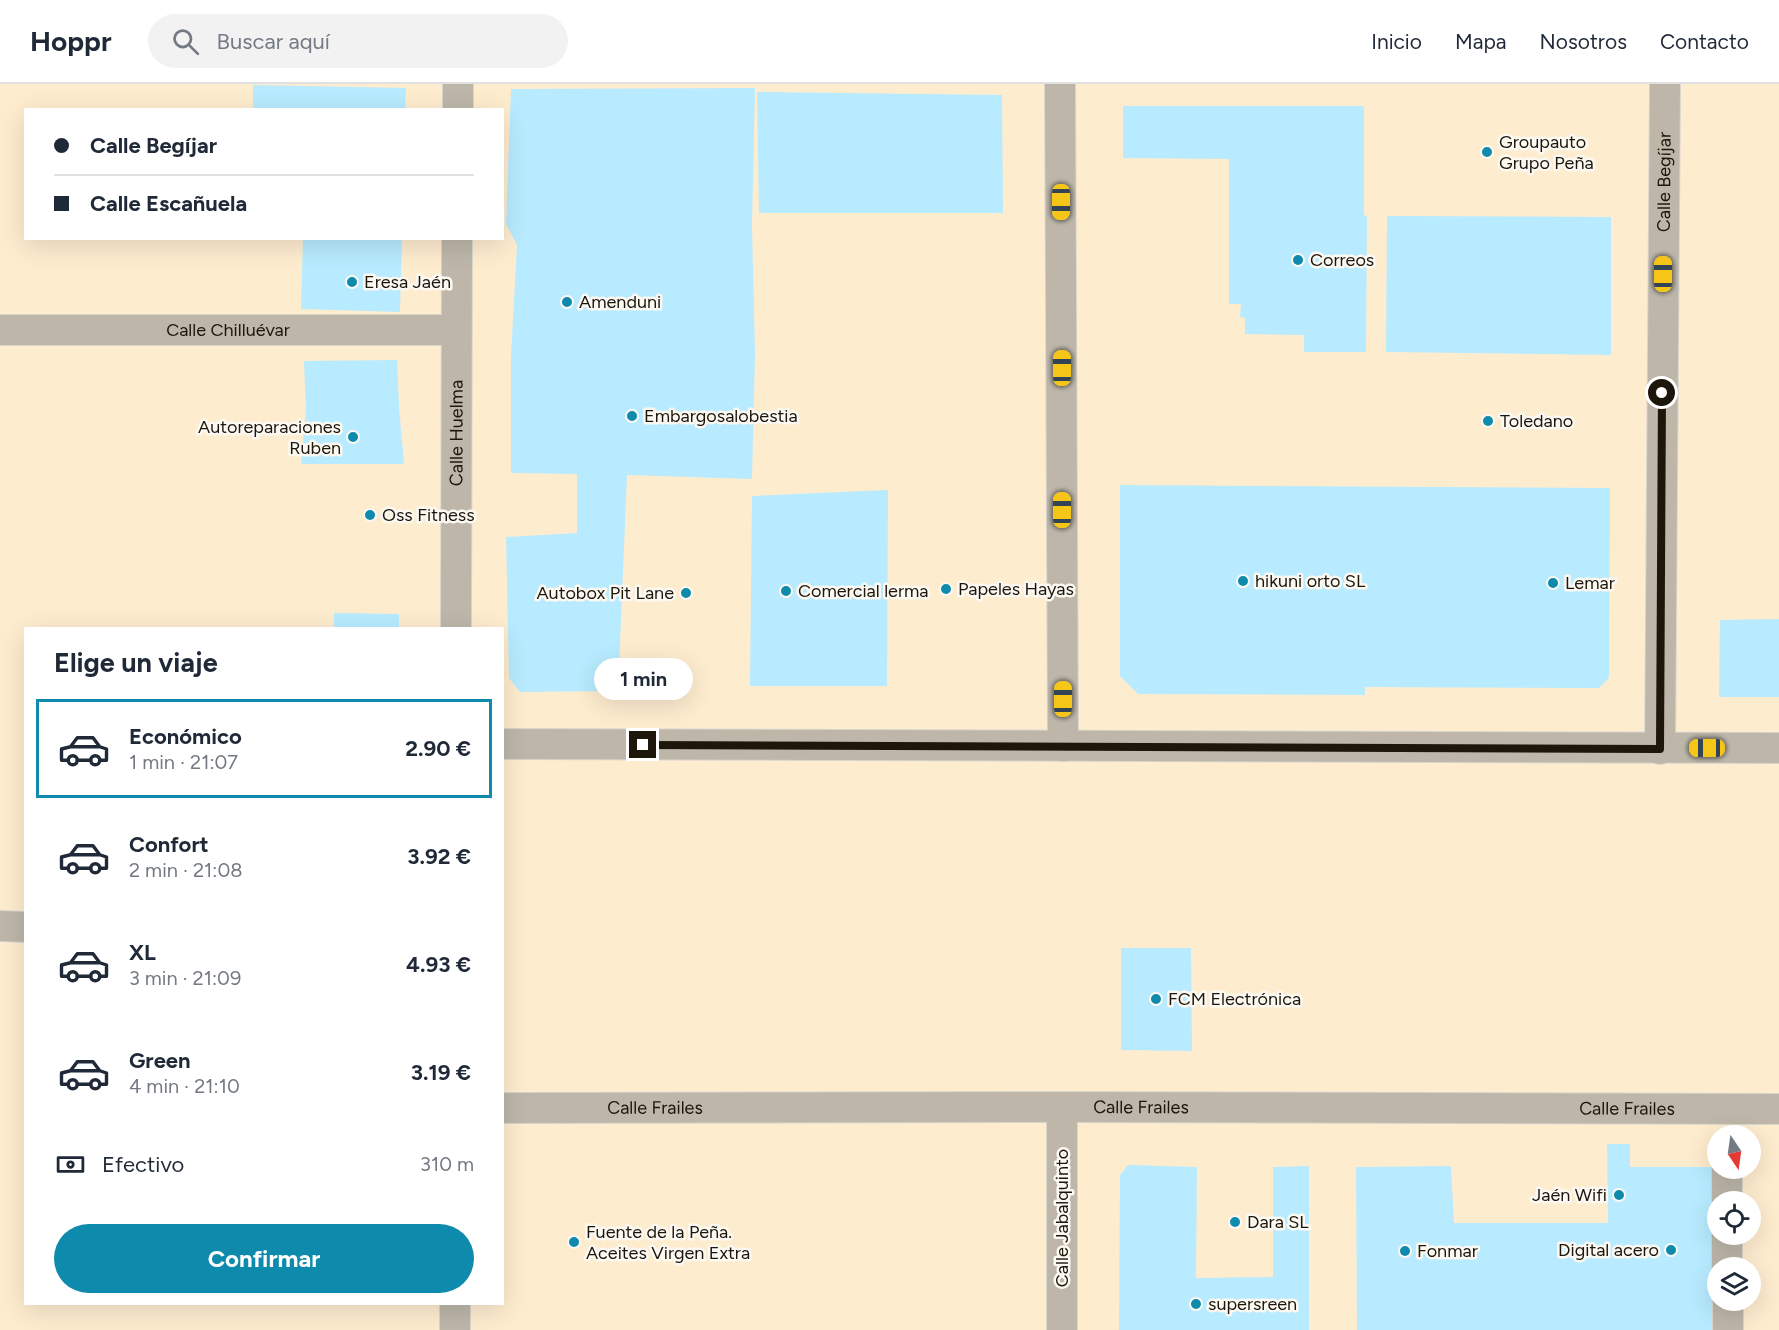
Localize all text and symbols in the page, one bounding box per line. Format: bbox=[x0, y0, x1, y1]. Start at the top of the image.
search box bbox=[148, 14, 568, 68]
text: Hoppr bbox=[30, 24, 112, 58]
icon: search bbox=[169, 25, 202, 58]
text: Buscar aquí bbox=[217, 28, 330, 55]
text: Inicio bbox=[1371, 29, 1422, 54]
text: Mapa bbox=[1455, 29, 1507, 54]
text: Nosotros bbox=[1540, 29, 1627, 54]
text: Contacto bbox=[1660, 29, 1749, 54]
place label: Groupauto Grupo Peña bbox=[1499, 131, 1594, 174]
text: Calle Begíjar bbox=[90, 132, 217, 159]
street label: Calle Begíjar bbox=[1653, 132, 1676, 232]
marker: Groupauto Grupo Peña bbox=[1480, 145, 1494, 159]
car bbox=[1052, 184, 1070, 220]
text: Calle Escañuela bbox=[90, 190, 247, 217]
place label: Correos bbox=[1310, 249, 1374, 271]
marker: Correos bbox=[1291, 253, 1305, 267]
car bbox=[1654, 256, 1672, 292]
place label: Eresa Jaén bbox=[364, 271, 451, 293]
marker: Eresa Jaén bbox=[345, 275, 359, 289]
place label: Amenduni bbox=[579, 291, 661, 313]
marker: Amenduni bbox=[560, 295, 574, 309]
street label: Calle Chilluévar bbox=[166, 319, 290, 341]
car bbox=[1053, 350, 1071, 386]
route start bbox=[1648, 379, 1675, 406]
street label: Calle Huelma bbox=[445, 380, 468, 486]
place label: Embargosalobestia bbox=[644, 405, 798, 427]
marker: Embargosalobestia bbox=[625, 409, 639, 423]
place label: Toledano bbox=[1500, 410, 1573, 432]
marker: Toledano bbox=[1481, 414, 1495, 428]
place label: Autoreparaciones Ruben bbox=[198, 416, 341, 459]
marker: Autoreparaciones Ruben bbox=[346, 430, 360, 444]
car bbox=[1053, 492, 1071, 528]
place label: Oss Fitness bbox=[382, 504, 475, 526]
marker: Oss Fitness bbox=[363, 508, 377, 522]
place label: hikuni orto SL bbox=[1255, 570, 1366, 592]
place label: Lemar bbox=[1565, 572, 1615, 594]
marker: hikuni orto SL bbox=[1236, 574, 1250, 588]
marker: Lemar bbox=[1546, 576, 1560, 590]
place label: Papeles Hayas bbox=[958, 578, 1074, 600]
place label: Comercial lerma bbox=[798, 580, 929, 602]
place label: Autobox Pit Lane bbox=[536, 582, 674, 604]
marker: Papeles Hayas bbox=[939, 582, 953, 596]
marker: Comercial lerma bbox=[779, 584, 793, 598]
marker: Autobox Pit Lane bbox=[679, 586, 693, 600]
text: Elige un viaje bbox=[54, 646, 218, 679]
callout: 1 min bbox=[594, 658, 692, 700]
text: 1 min bbox=[620, 667, 667, 691]
car bbox=[1054, 681, 1072, 717]
icon: car bbox=[57, 722, 111, 776]
text: Económico bbox=[129, 723, 242, 750]
route end bbox=[629, 731, 656, 758]
text: 2.90 € bbox=[405, 735, 471, 762]
car bbox=[1689, 739, 1725, 757]
text: 1 min · 21:07 bbox=[129, 750, 238, 774]
icon: car bbox=[57, 830, 111, 884]
text: Confort bbox=[129, 831, 209, 858]
text: 3.92 € bbox=[407, 843, 471, 870]
text: 2 min · 21:08 bbox=[129, 858, 243, 882]
icon: car bbox=[57, 938, 111, 992]
text: XL bbox=[129, 939, 156, 966]
text: 4.93 € bbox=[406, 951, 471, 978]
text: 3 min · 21:09 bbox=[129, 966, 241, 990]
place label: FCM Electrónica bbox=[1168, 988, 1301, 1010]
marker: FCM Electrónica bbox=[1149, 992, 1163, 1006]
icon: car bbox=[57, 1046, 111, 1100]
text: Green bbox=[129, 1047, 191, 1074]
text: 3.19 € bbox=[411, 1059, 471, 1086]
text: 4 min · 21:10 bbox=[129, 1074, 240, 1098]
street label: Calle Frailes bbox=[1093, 1096, 1189, 1118]
street label: Calle Frailes bbox=[607, 1097, 703, 1119]
street label: Calle Frailes bbox=[1579, 1097, 1675, 1120]
north arrow bbox=[1707, 1125, 1761, 1179]
map controls bbox=[1707, 1125, 1761, 1311]
icon: cash bbox=[54, 1148, 87, 1181]
street label: Calle Jabalquinto bbox=[1051, 1149, 1073, 1287]
text: Efectivo bbox=[102, 1151, 184, 1178]
text: 310 m bbox=[420, 1152, 474, 1176]
place label: Jaén Wifi bbox=[1532, 1184, 1607, 1206]
marker: Jaén Wifi bbox=[1612, 1188, 1626, 1202]
button: locate bbox=[1707, 1191, 1761, 1245]
place label: Dara SL bbox=[1247, 1211, 1309, 1233]
marker: Dara SL bbox=[1228, 1215, 1242, 1229]
place label: Fuente de la Peña. Aceites Virgen Extra bbox=[586, 1221, 750, 1264]
button: Confirmar bbox=[54, 1224, 474, 1293]
marker: Fuente de la Peña. Aceites Virgen Extra bbox=[567, 1235, 581, 1249]
place label: Digital acero bbox=[1558, 1239, 1659, 1261]
place label: Fonmar bbox=[1417, 1240, 1478, 1262]
marker: Digital acero bbox=[1664, 1243, 1678, 1257]
marker: Fonmar bbox=[1398, 1244, 1412, 1258]
button: layers bbox=[1707, 1257, 1761, 1311]
place label: supersreen bbox=[1208, 1293, 1297, 1315]
marker: supersreen bbox=[1189, 1297, 1203, 1311]

